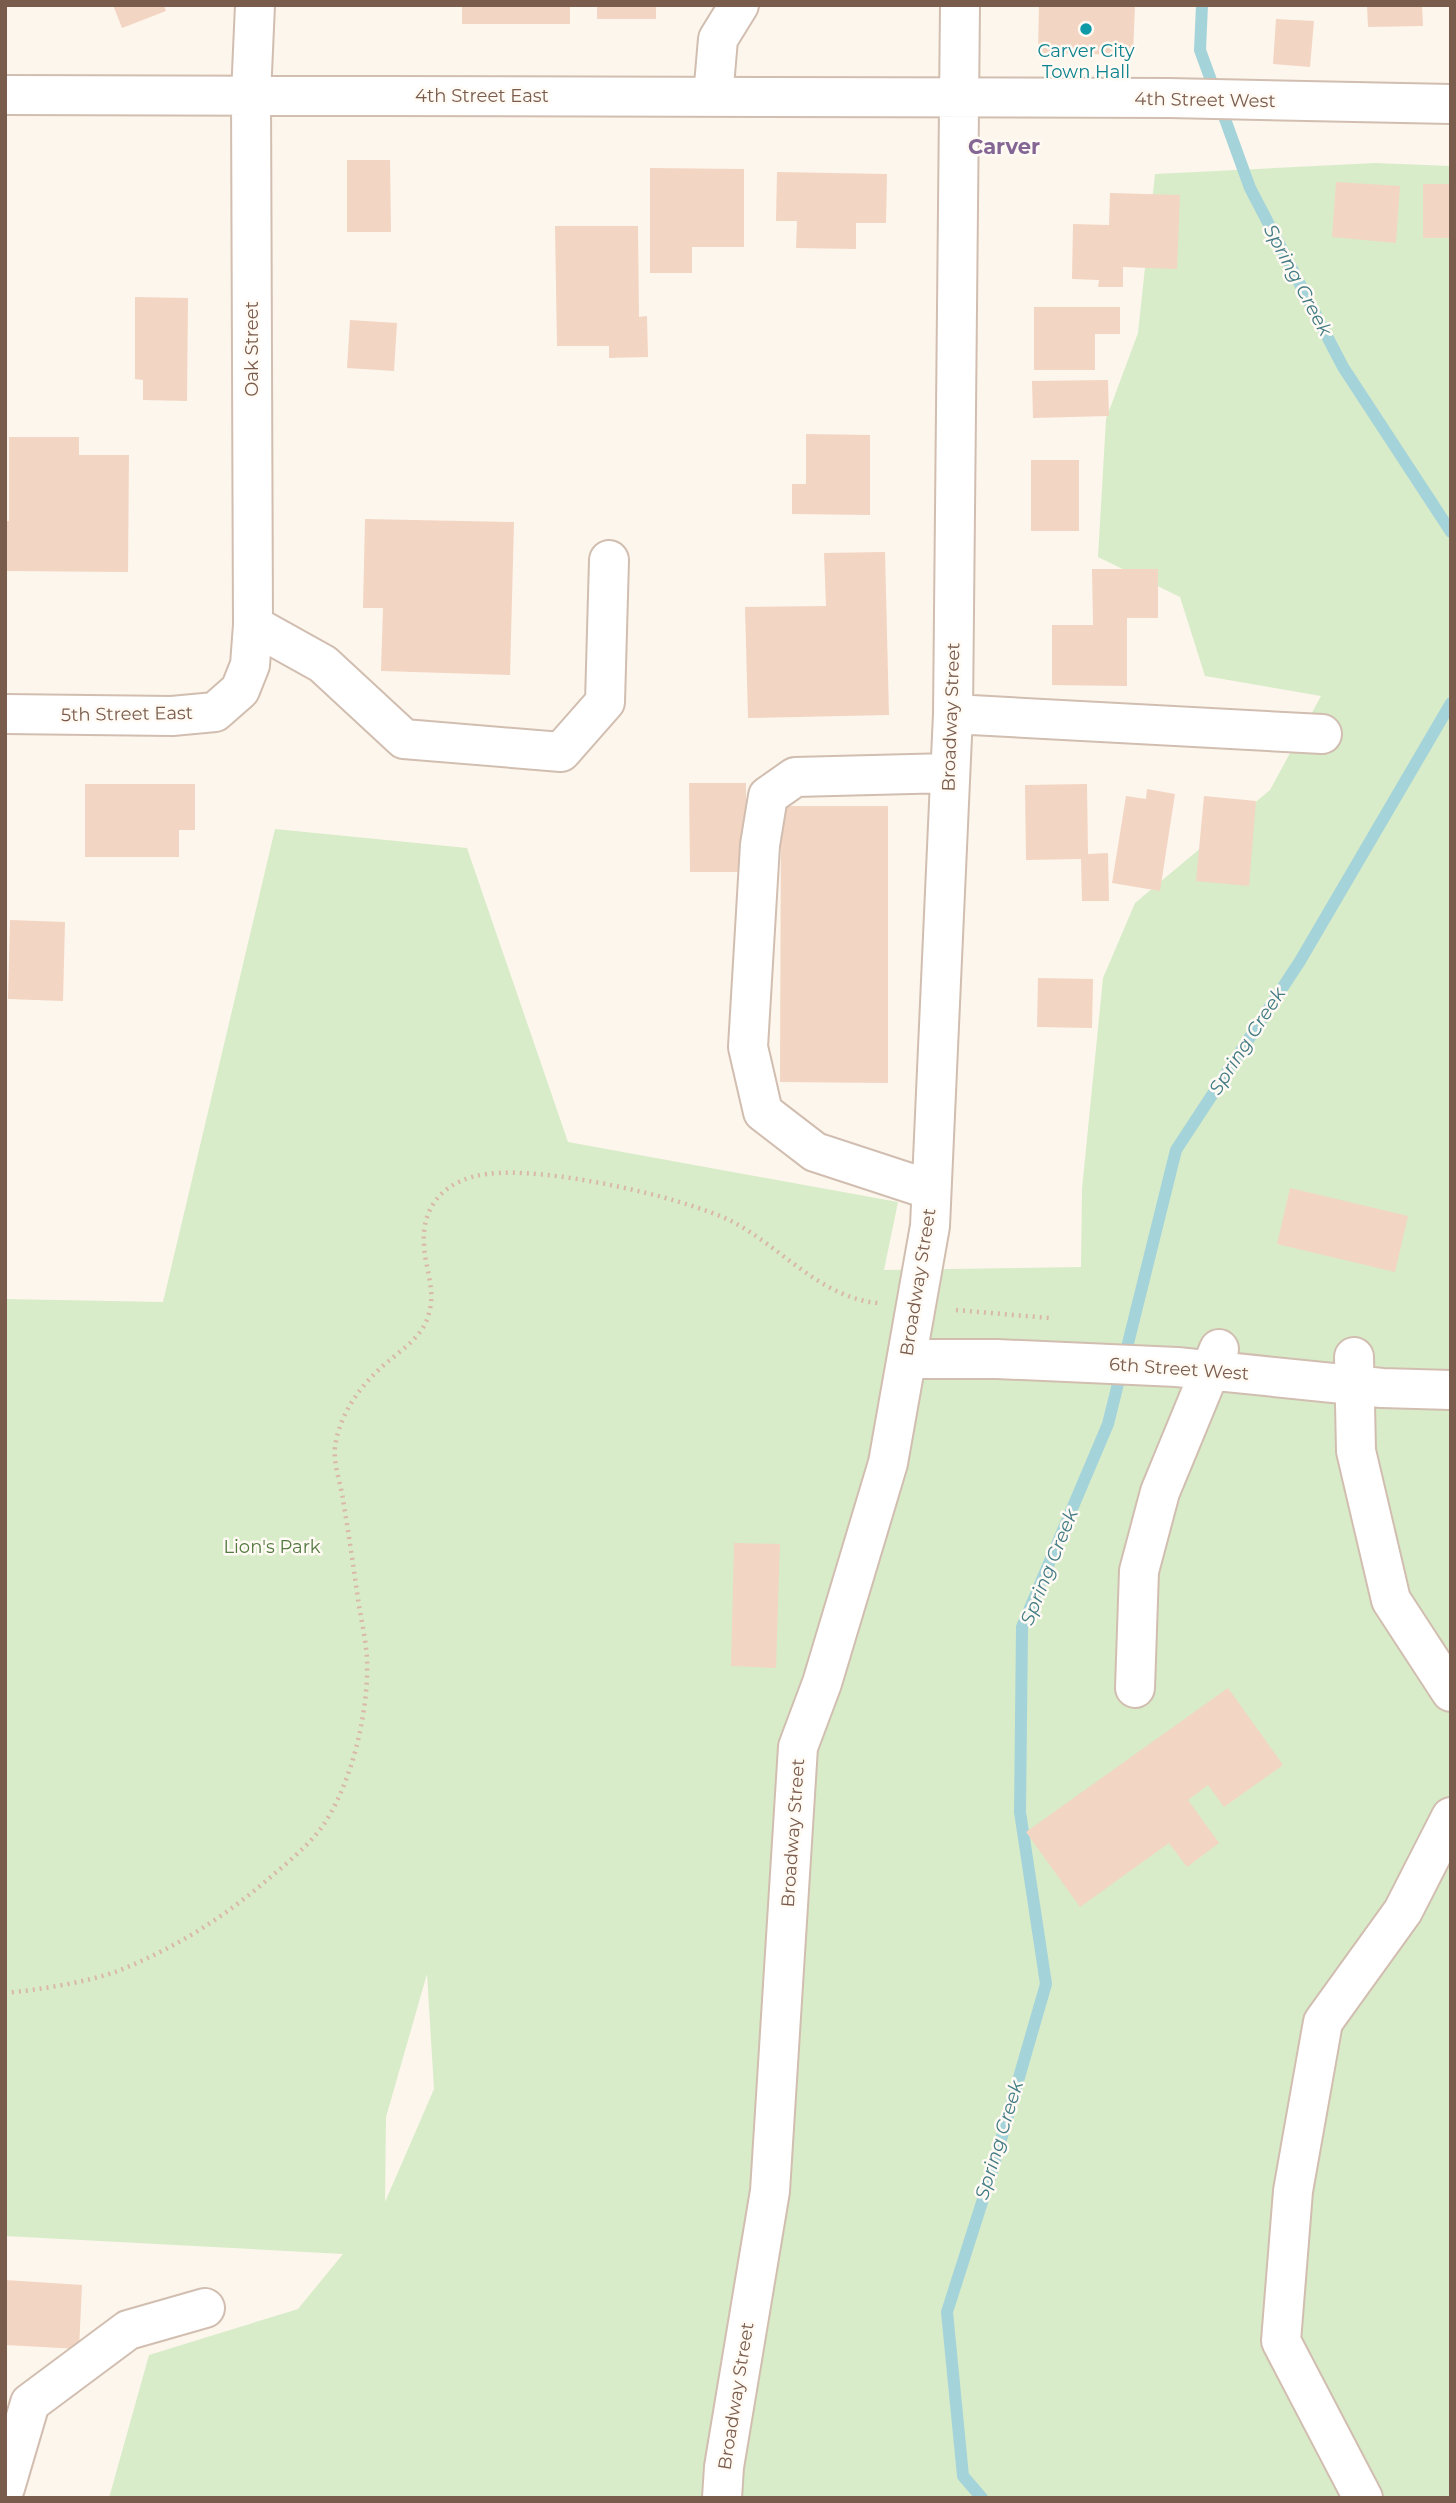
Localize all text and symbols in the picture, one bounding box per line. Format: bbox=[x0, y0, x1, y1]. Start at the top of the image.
marker: Carver City Town Hall bbox=[1078, 21, 1094, 37]
place label: Carver City Town Hall bbox=[1038, 40, 1135, 83]
street label: 4th Street East bbox=[415, 85, 549, 107]
street label: 4th Street West bbox=[1134, 88, 1276, 112]
district label: Carver bbox=[968, 134, 1040, 159]
water label: Spring Creek bbox=[1259, 220, 1337, 340]
street label: Oak Street bbox=[241, 301, 263, 397]
street label: Broadway Street bbox=[937, 642, 965, 792]
street label: 5th Street East bbox=[61, 702, 193, 726]
water label: Spring Creek bbox=[1204, 982, 1291, 1099]
street label: Broadway Street bbox=[895, 1207, 941, 1357]
street label: 6th Street West bbox=[1108, 1353, 1250, 1385]
water label: Spring Creek bbox=[1015, 1505, 1083, 1628]
park label: Lion's Park bbox=[223, 1536, 321, 1558]
street label: Broadway Street bbox=[777, 1758, 809, 1908]
water label: Spring Creek bbox=[970, 2077, 1028, 2202]
street label: Broadway Street bbox=[713, 2321, 759, 2471]

